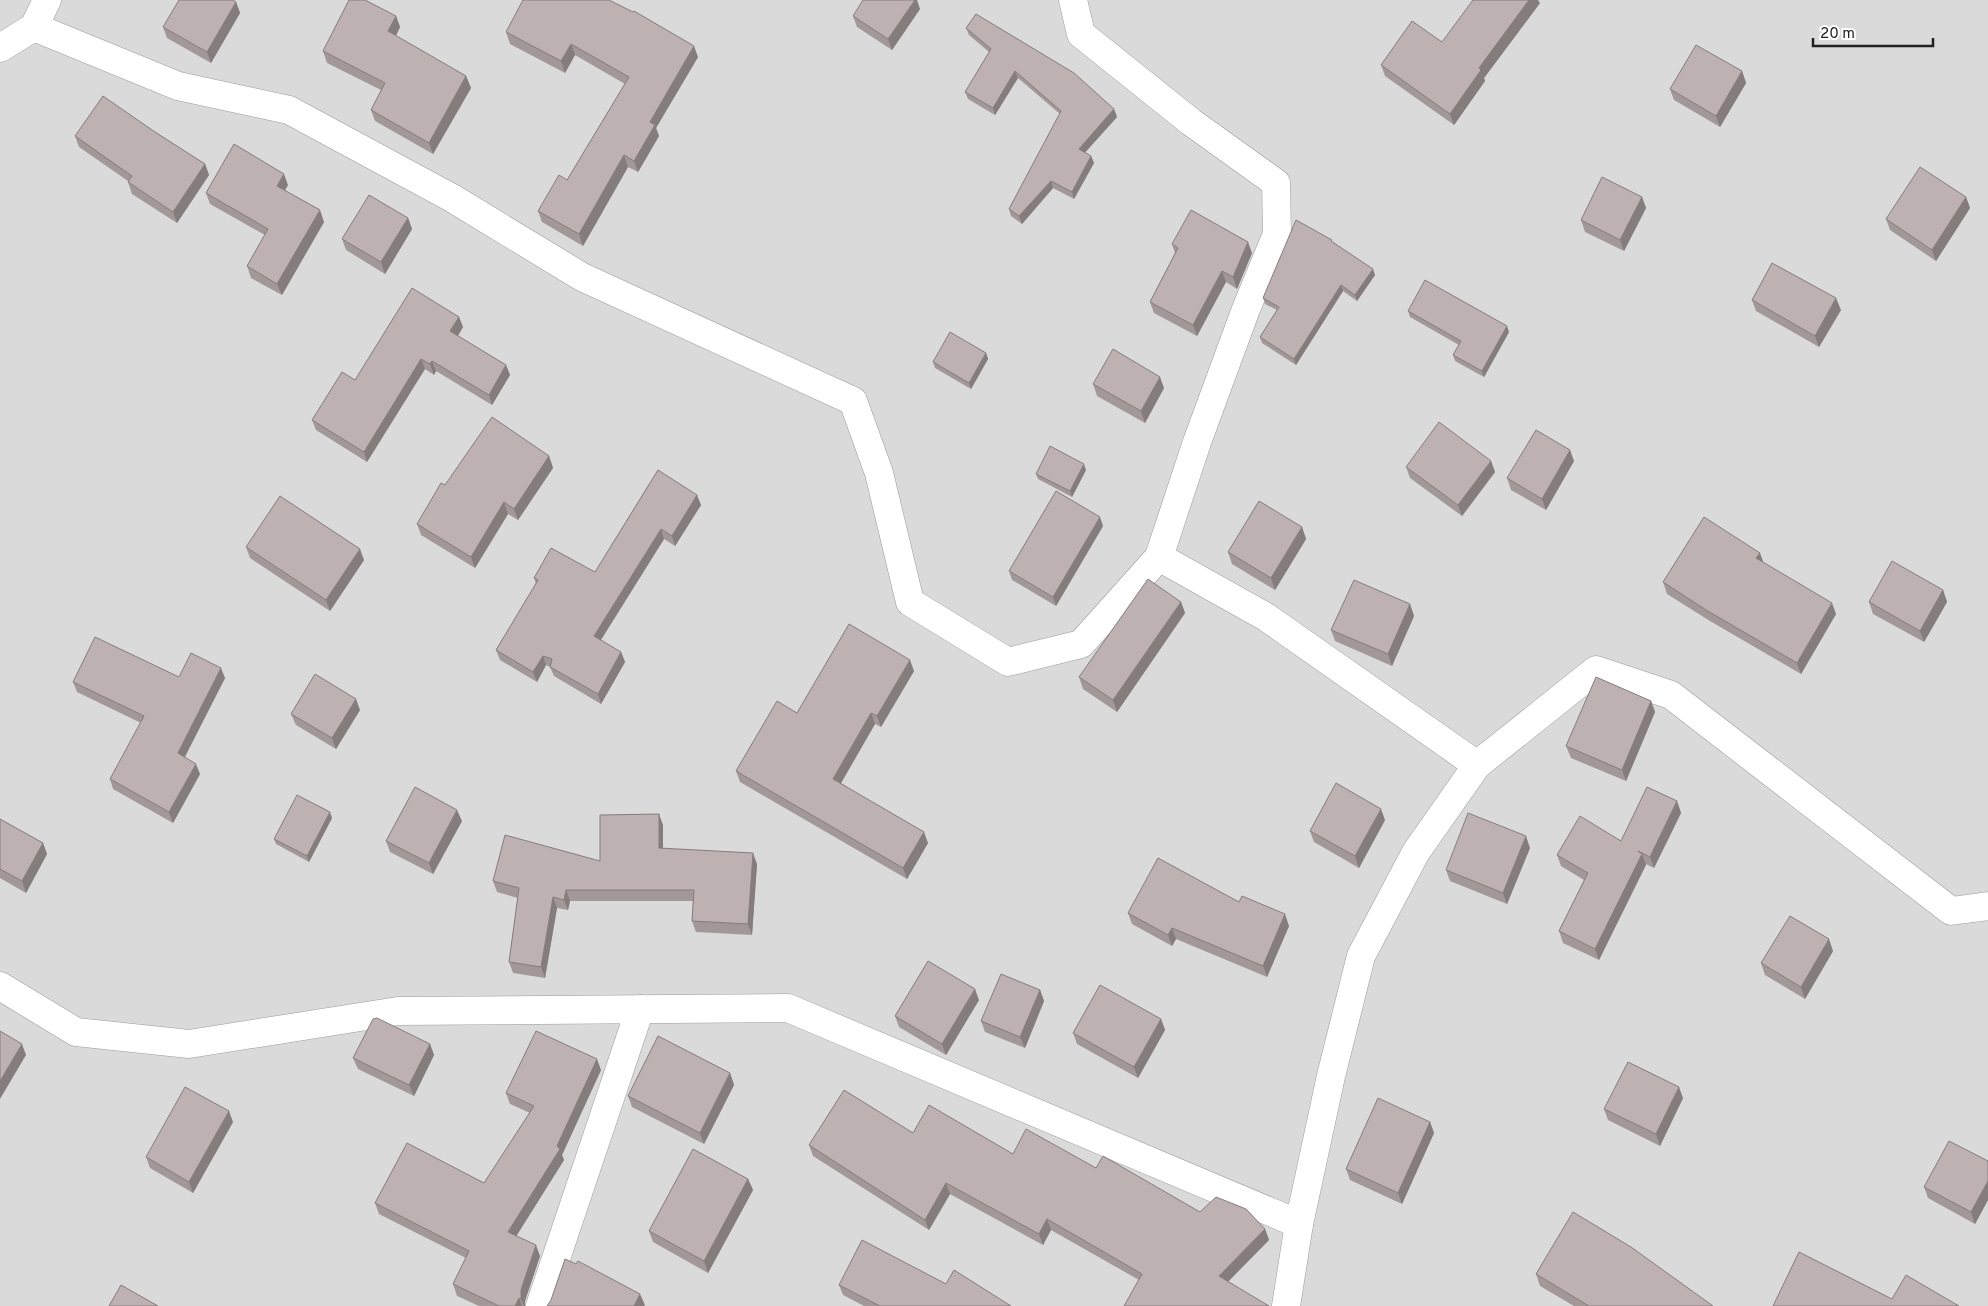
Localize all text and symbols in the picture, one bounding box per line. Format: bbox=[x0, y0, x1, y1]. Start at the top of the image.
scale bar bbox=[1813, 15, 1933, 47]
text: 20 m bbox=[1820, 25, 1855, 44]

